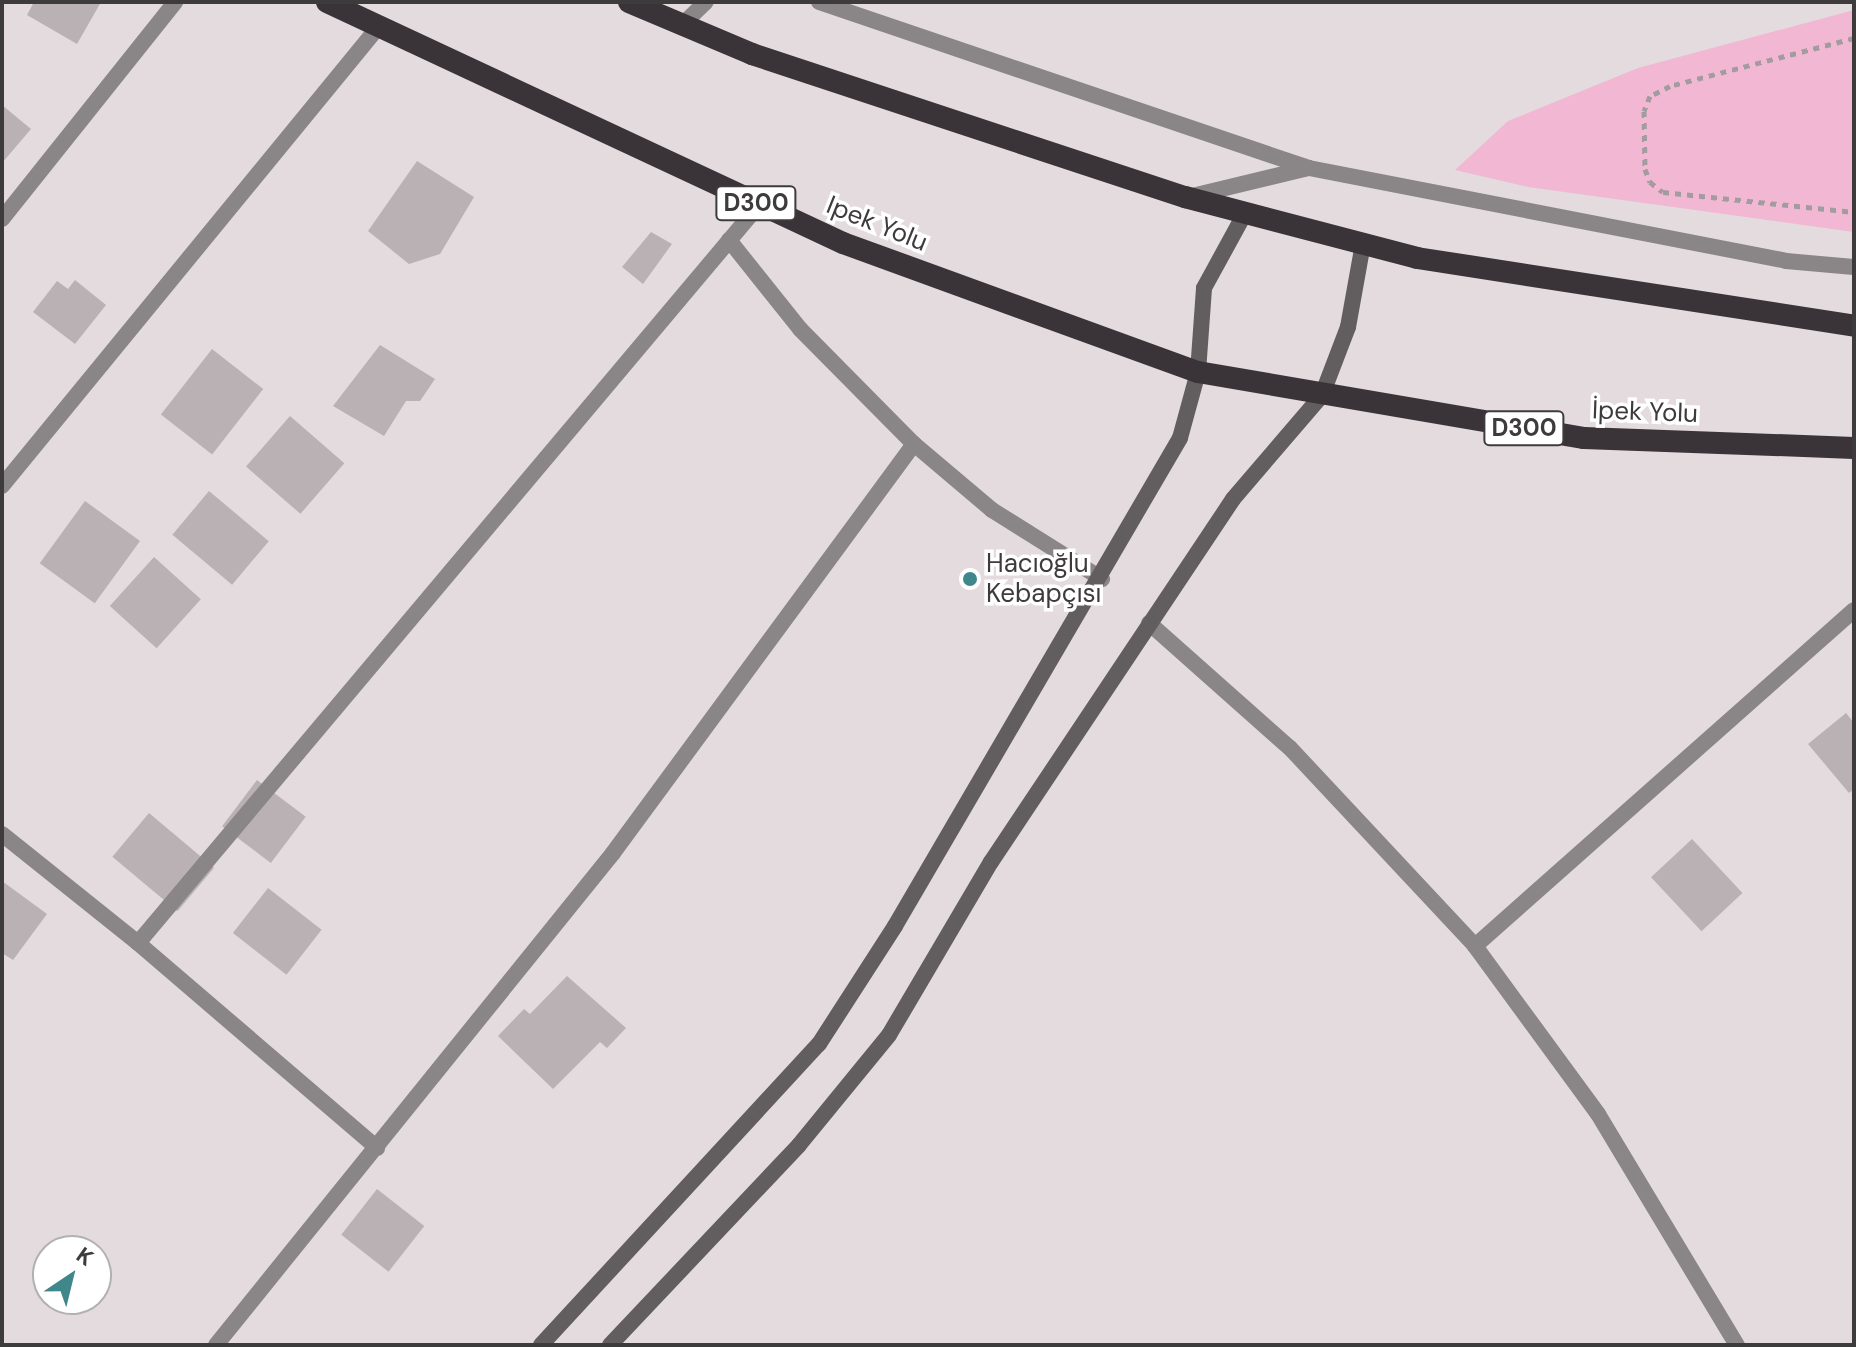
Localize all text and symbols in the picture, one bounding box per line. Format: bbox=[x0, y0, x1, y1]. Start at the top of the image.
road number: D300 bbox=[714, 183, 798, 223]
street label: Ipek Yolu bbox=[822, 190, 932, 258]
street label: İpek Yolu bbox=[1591, 395, 1699, 429]
road number: D300 bbox=[1482, 408, 1566, 448]
place label: Hacıoğlu Kebapçısı bbox=[986, 548, 1101, 610]
marker: Hacıoğlu Kebapçısı bbox=[961, 570, 979, 588]
north arrow bbox=[32, 1235, 112, 1315]
text: K bbox=[71, 1241, 99, 1273]

